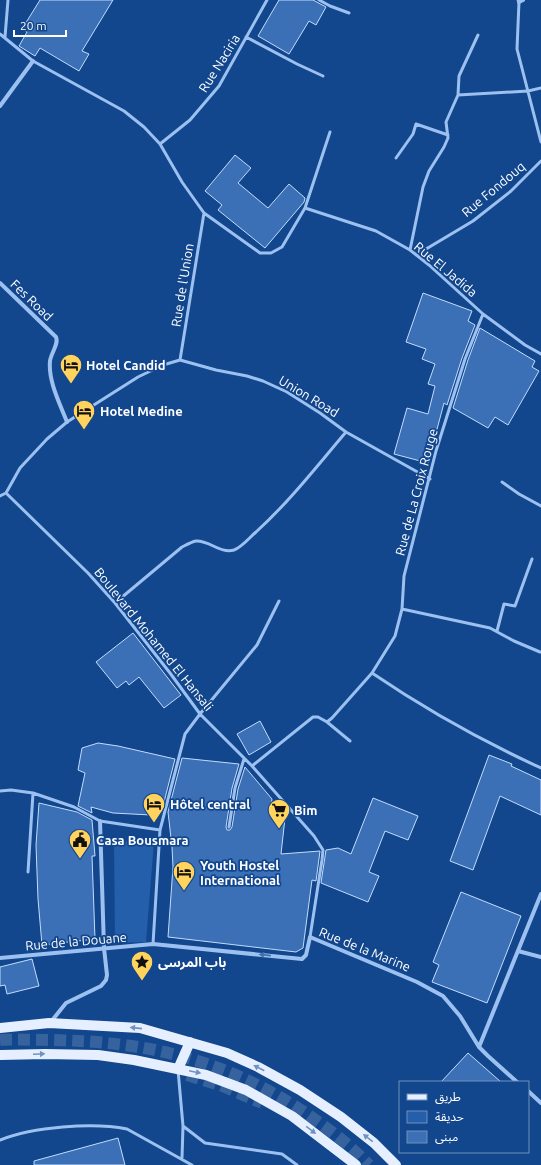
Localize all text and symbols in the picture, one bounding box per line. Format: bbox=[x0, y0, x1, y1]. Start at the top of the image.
scale bar bbox=[14, 12, 66, 38]
text: 20 m bbox=[20, 19, 47, 32]
street label: Rue Naciria bbox=[196, 31, 242, 95]
street label: Rue Fondouq bbox=[459, 159, 527, 219]
street label: Rue El Jadida bbox=[412, 239, 480, 299]
street label: Rue de l'Union bbox=[168, 242, 196, 328]
street label: Fes Road bbox=[8, 277, 56, 323]
hotel icon: Hotel Candid bbox=[58, 352, 84, 385]
place label: Hotel Candid bbox=[86, 358, 165, 372]
street label: Union Road bbox=[276, 373, 342, 419]
hotel icon: Hotel Medine bbox=[71, 398, 97, 431]
place label: Hotel Medine bbox=[100, 404, 183, 418]
street label: Rue de La Croix Rouge bbox=[392, 427, 440, 557]
street label: Boulevard Mohamed El Hansali bbox=[92, 565, 216, 713]
hotel icon: Hôtel central bbox=[141, 791, 167, 824]
place label: Hôtel central bbox=[170, 797, 250, 811]
supermarket icon: Bim bbox=[266, 797, 292, 830]
place label: Bim bbox=[294, 803, 317, 817]
public building icon: Casa Bousmara bbox=[67, 827, 93, 860]
place label: Casa Bousmara bbox=[96, 833, 189, 847]
place label: Youth Hostel International bbox=[200, 858, 280, 887]
hotel icon: Youth Hostel International bbox=[171, 859, 197, 892]
street label: Rue de la Marine bbox=[317, 924, 413, 974]
street label: Rue de la Douane bbox=[25, 930, 127, 952]
place icon: باب المرسى bbox=[129, 949, 155, 982]
one-way arrow bbox=[259, 952, 271, 958]
place label: باب المرسى bbox=[158, 955, 226, 970]
one-way arrow bbox=[130, 1024, 142, 1031]
one-way arrow bbox=[33, 1051, 46, 1057]
one-way arrow bbox=[253, 1064, 265, 1071]
one-way arrow bbox=[189, 1070, 201, 1076]
legend bbox=[399, 1081, 529, 1153]
text: طريق bbox=[435, 1090, 461, 1105]
text: حديقة bbox=[435, 1110, 464, 1124]
one-way arrow bbox=[305, 1126, 316, 1134]
text: مبنى bbox=[435, 1130, 458, 1144]
one-way arrow bbox=[362, 1134, 373, 1142]

